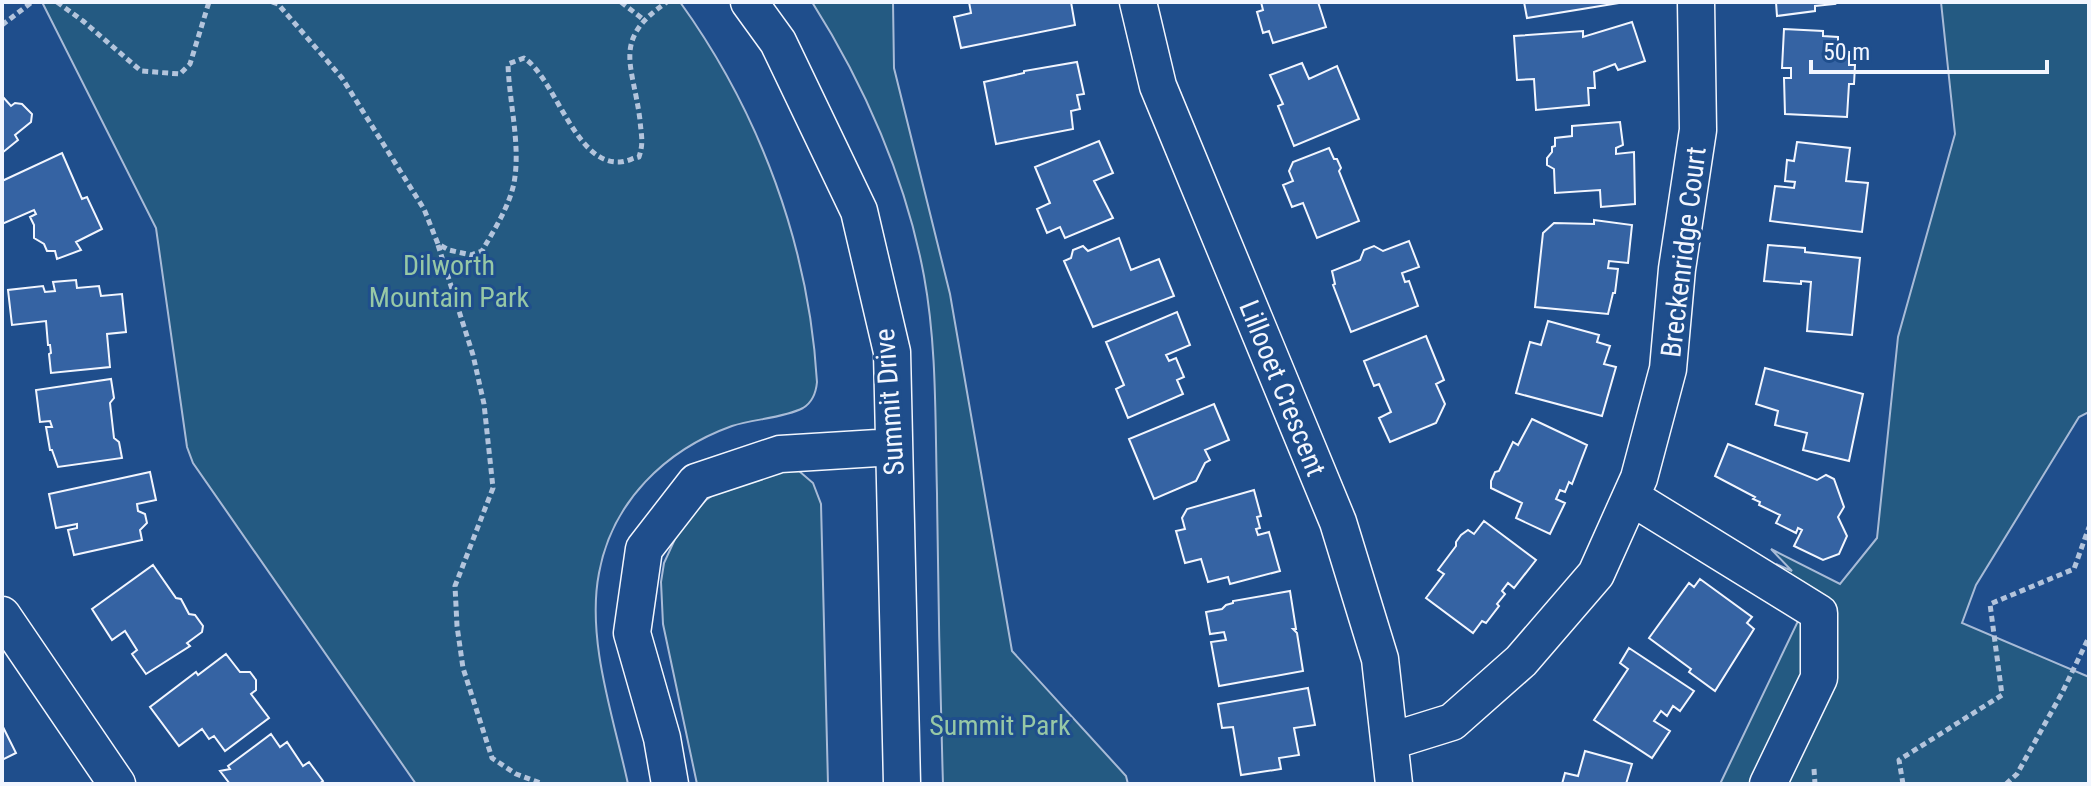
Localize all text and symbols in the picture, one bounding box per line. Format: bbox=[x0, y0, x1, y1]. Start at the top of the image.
scale bar bbox=[1811, 24, 2047, 74]
text: 50 m bbox=[1823, 38, 1870, 66]
street label: Breckenridge Court bbox=[1654, 145, 1713, 359]
park label: Dilworth Mountain Park bbox=[369, 249, 530, 314]
street label: Lillooet Crescent bbox=[1232, 296, 1333, 481]
street label: Summit Drive bbox=[868, 327, 911, 477]
park label: Summit Park bbox=[929, 709, 1071, 742]

